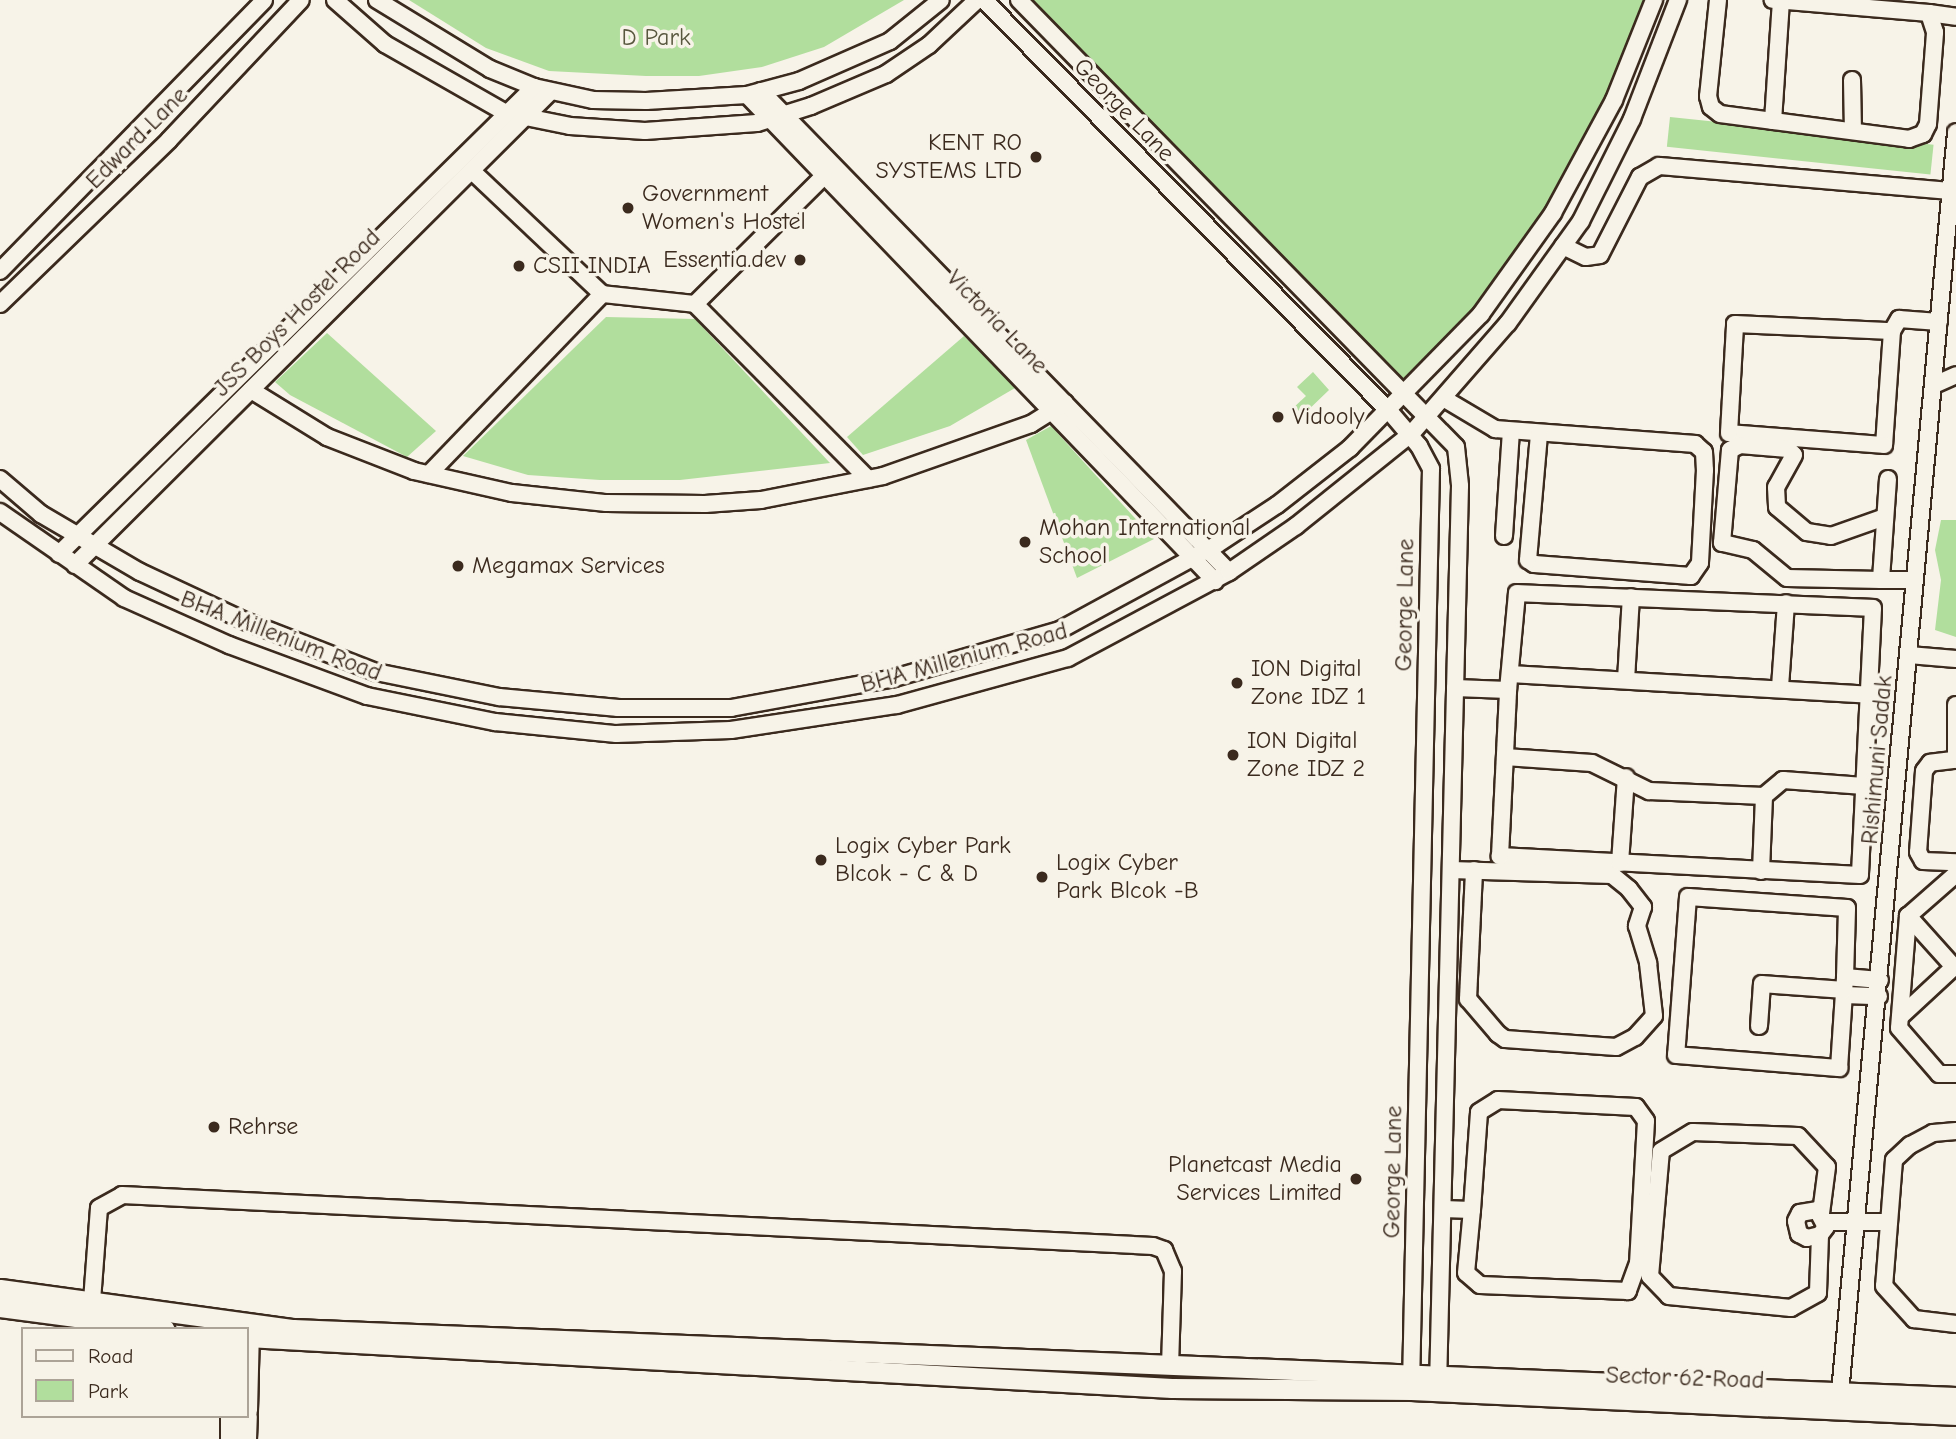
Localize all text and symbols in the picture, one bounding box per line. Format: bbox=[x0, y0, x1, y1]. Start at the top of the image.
park label: D Park bbox=[621, 24, 691, 52]
street label: George Lane bbox=[1068, 52, 1180, 168]
street label: Edward Lane bbox=[80, 81, 194, 195]
place label: KENT RO SYSTEMS LTD bbox=[875, 129, 1022, 185]
marker: KENT RO SYSTEMS LTD bbox=[1028, 149, 1044, 165]
place label: Government Women's Hostel bbox=[642, 180, 806, 236]
marker: Government Women's Hostel bbox=[620, 200, 636, 216]
street label: JSS Boys Hostel Road bbox=[207, 223, 387, 403]
place label: Essentia.dev bbox=[663, 246, 786, 274]
place label: CSII INDIA bbox=[533, 252, 651, 280]
marker: Essentia.dev bbox=[792, 252, 808, 268]
marker: CSII INDIA bbox=[511, 258, 527, 274]
street label: Victoria Lane bbox=[940, 264, 1054, 380]
place label: Vidooly bbox=[1292, 403, 1364, 431]
marker: Vidooly bbox=[1270, 409, 1286, 425]
place label: Mohan International School bbox=[1039, 514, 1250, 570]
marker: Mohan International School bbox=[1017, 534, 1033, 550]
street label: George Lane bbox=[1389, 538, 1421, 672]
place label: Megamax Services bbox=[472, 552, 665, 580]
marker: Megamax Services bbox=[450, 558, 466, 574]
street label: BHA Millenium Road bbox=[176, 584, 386, 688]
street label: BHA Millenium Road bbox=[857, 617, 1071, 699]
place label: ION Digital Zone IDZ 1 bbox=[1251, 655, 1366, 711]
street label: Rishimuni Sadak bbox=[1855, 674, 1899, 846]
marker: ION Digital Zone IDZ 1 bbox=[1229, 675, 1245, 691]
place label: ION Digital Zone IDZ 2 bbox=[1247, 727, 1365, 783]
marker: ION Digital Zone IDZ 2 bbox=[1225, 747, 1241, 763]
place label: Logix Cyber Park Blcok - C & D bbox=[835, 832, 1011, 888]
place label: Logix Cyber Park Blcok -B bbox=[1056, 849, 1199, 905]
marker: Logix Cyber Park Blcok - C & D bbox=[813, 852, 829, 868]
marker: Logix Cyber Park Blcok -B bbox=[1034, 869, 1050, 885]
street label: George Lane bbox=[1377, 1105, 1409, 1239]
place label: Rehrse bbox=[228, 1113, 298, 1141]
marker: Rehrse bbox=[206, 1119, 222, 1135]
place label: Planetcast Media Services Limited bbox=[1168, 1151, 1342, 1207]
marker: Planetcast Media Services Limited bbox=[1348, 1171, 1364, 1187]
legend bbox=[21, 1327, 248, 1418]
text: Road bbox=[88, 1344, 133, 1368]
street label: Sector 62 Road bbox=[1605, 1361, 1765, 1395]
text: Park bbox=[88, 1379, 128, 1403]

